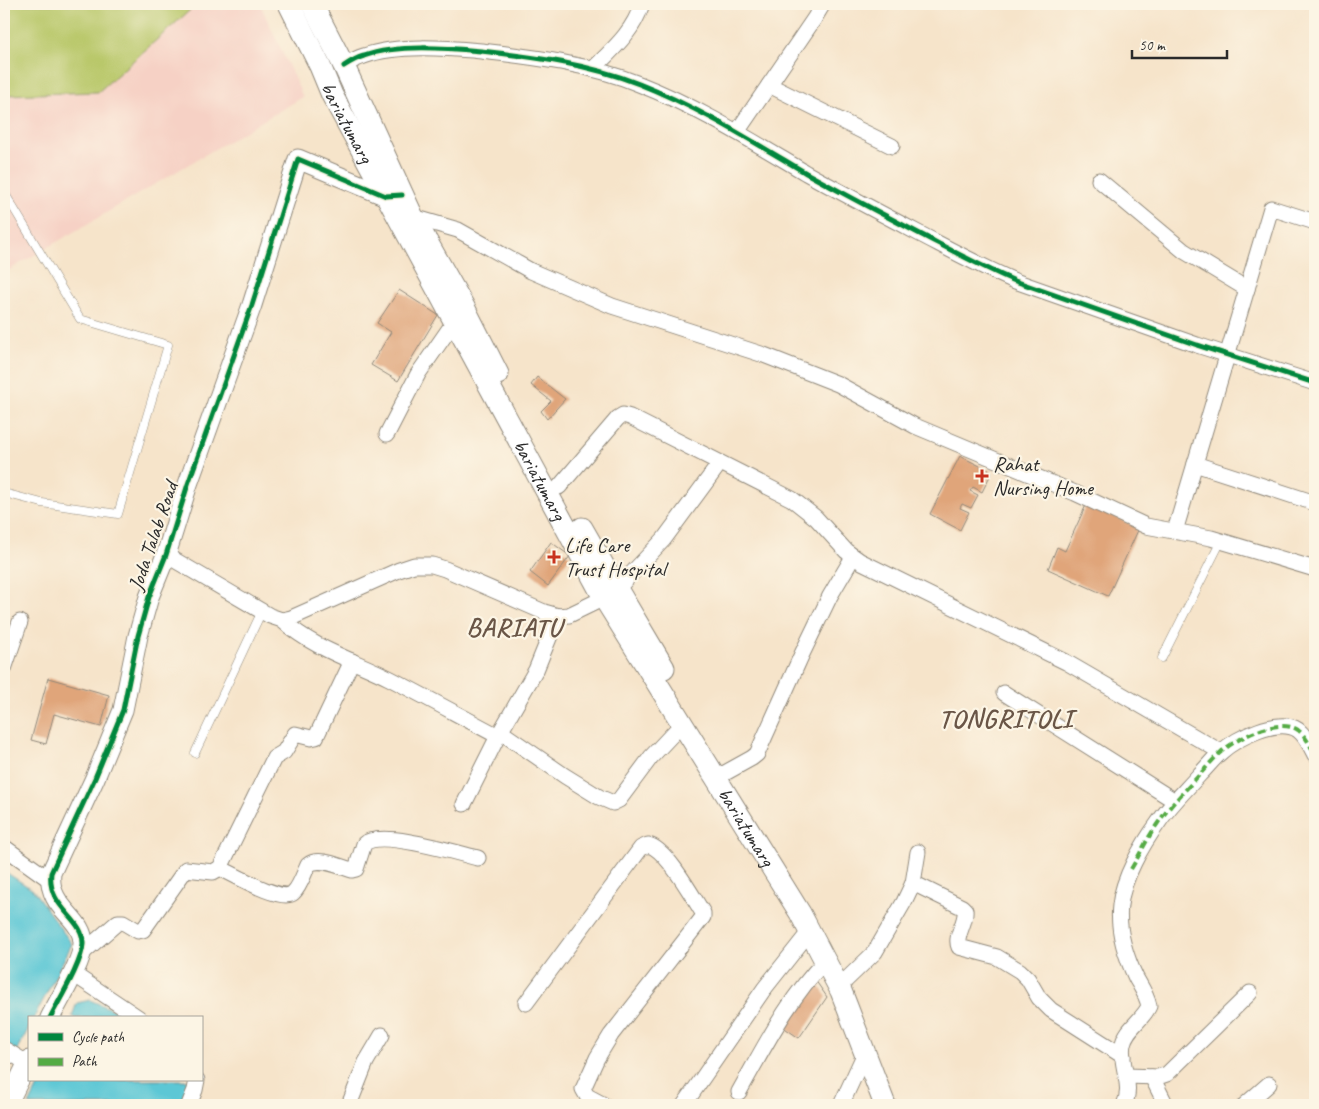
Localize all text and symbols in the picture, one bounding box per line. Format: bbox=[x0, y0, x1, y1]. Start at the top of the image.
scale bar bbox=[1132, 28, 1226, 60]
text: 50 m bbox=[1139, 36, 1166, 55]
street label: bariatumarg bbox=[315, 78, 380, 169]
street label: bariatumarg bbox=[508, 435, 573, 526]
place label: Rahat Nursing Home bbox=[993, 451, 1095, 501]
marker: Rahat Nursing Home bbox=[975, 469, 989, 483]
street label: Joda Talab Road bbox=[122, 475, 185, 595]
place label: Life Care Trust Hospital bbox=[565, 532, 669, 582]
marker: Life Care Trust Hospital bbox=[547, 550, 561, 564]
district label: BARIATU bbox=[466, 611, 566, 644]
district label: TONGRITOLI bbox=[939, 702, 1079, 735]
street label: bariatumarg bbox=[712, 782, 782, 872]
legend bbox=[28, 1016, 202, 1082]
text: Cycle path bbox=[72, 1028, 124, 1047]
text: Path bbox=[72, 1052, 98, 1071]

